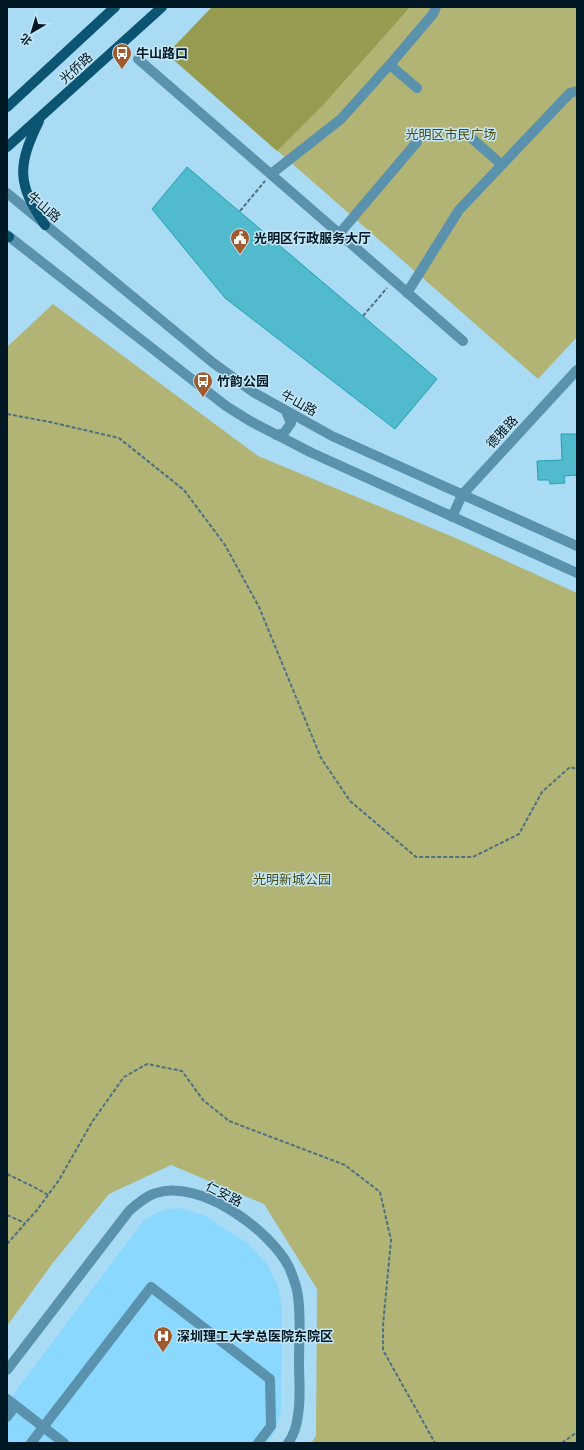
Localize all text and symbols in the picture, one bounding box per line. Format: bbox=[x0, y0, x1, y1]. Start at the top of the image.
north arrow bbox=[12, 12, 52, 52]
text: 北 bbox=[17, 30, 35, 50]
bus stop icon: 牛山路口 bbox=[111, 42, 133, 70]
place label: 牛山路口 bbox=[136, 44, 188, 63]
street label: 光侨路 bbox=[55, 48, 97, 88]
park label: 光明区市民广场 bbox=[405, 125, 497, 144]
street label: 牛山路 bbox=[23, 187, 65, 227]
public building icon: 光明区行政服务大厅 bbox=[229, 227, 251, 255]
place label: 光明区行政服务大厅 bbox=[254, 229, 371, 248]
bus stop icon: 竹韵公园 bbox=[192, 370, 214, 398]
place label: 竹韵公园 bbox=[217, 372, 269, 391]
street label: 牛山路 bbox=[277, 385, 321, 421]
street label: 德雅路 bbox=[482, 411, 522, 453]
park label: 光明新城公园 bbox=[253, 870, 331, 889]
street label: 仁安路 bbox=[202, 1177, 246, 1211]
hospital icon: 深圳理工大学总医院东院区 bbox=[152, 1325, 174, 1353]
place label: 深圳理工大学总医院东院区 bbox=[177, 1327, 333, 1346]

